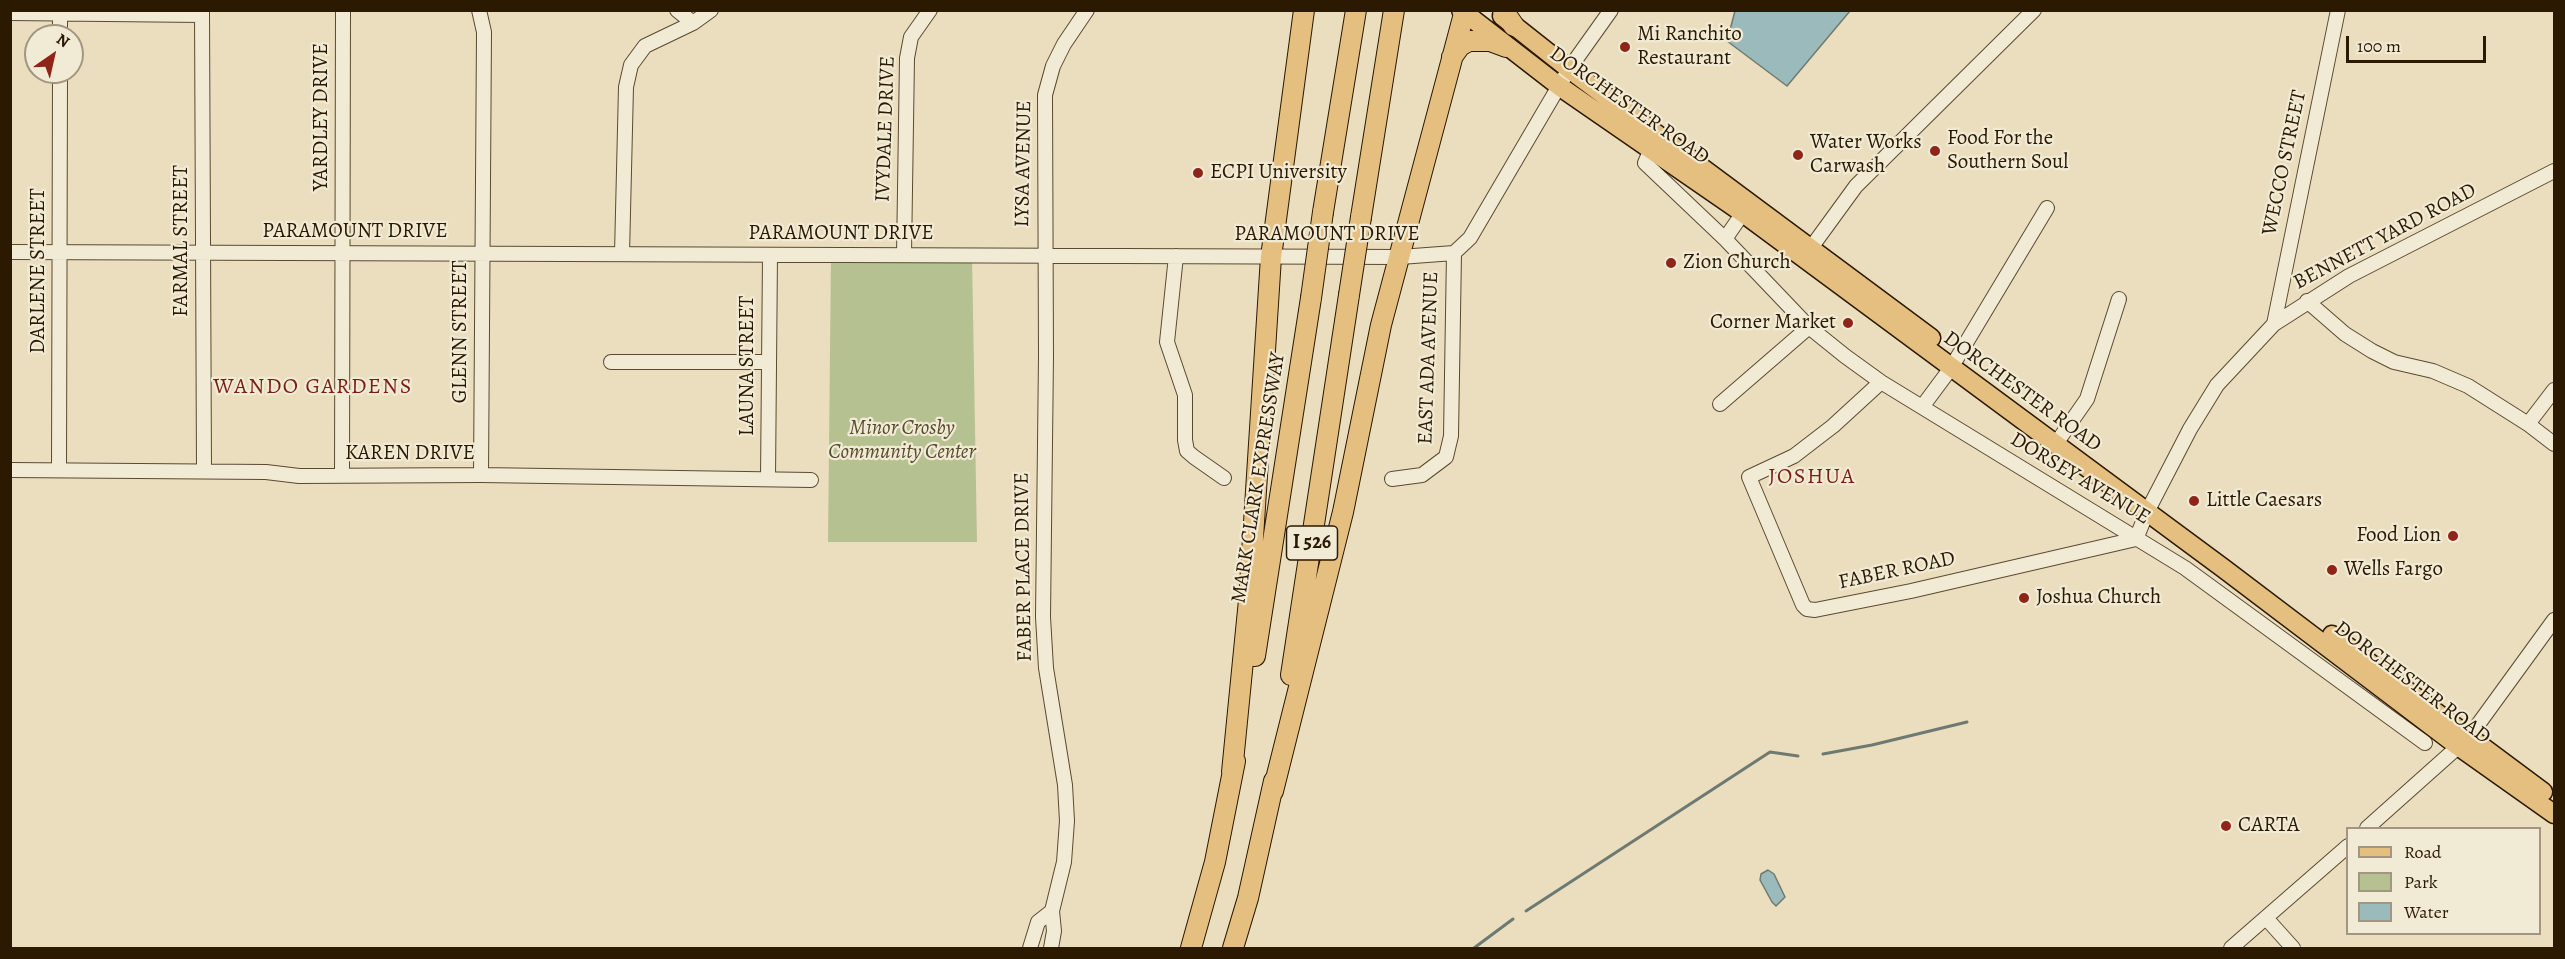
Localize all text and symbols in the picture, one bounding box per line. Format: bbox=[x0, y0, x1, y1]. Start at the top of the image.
place label: Mi Ranchito Restaurant bbox=[1637, 22, 1742, 72]
north arrow bbox=[24, 24, 84, 84]
scale bar bbox=[2349, 24, 2488, 62]
text: N bbox=[52, 28, 74, 53]
text: 100 m bbox=[2357, 34, 2401, 58]
marker: Mi Ranchito Restaurant bbox=[1618, 40, 1632, 54]
street label: DORCHESTER ROAD bbox=[1544, 41, 1714, 171]
street label: YARDLEY DRIVE bbox=[309, 43, 335, 191]
street label: IVYDALE DRIVE bbox=[871, 55, 901, 203]
street label: WECCO STREET bbox=[2257, 88, 2313, 238]
street label: LYSA AVENUE bbox=[1010, 100, 1038, 228]
place label: Food For the Southern Soul bbox=[1947, 126, 2068, 176]
place label: Water Works Carwash bbox=[1810, 130, 1922, 180]
marker: Food For the Southern Soul bbox=[1928, 144, 1942, 158]
marker: Water Works Carwash bbox=[1791, 148, 1805, 162]
place label: ECPI University bbox=[1210, 160, 1347, 186]
street label: FARMAL STREET bbox=[169, 165, 195, 317]
marker: ECPI University bbox=[1191, 166, 1205, 180]
street label: BENNETT YARD ROAD bbox=[2289, 178, 2481, 296]
street label: DARLENE STREET bbox=[26, 188, 52, 354]
street label: PARAMOUNT DRIVE bbox=[262, 219, 448, 245]
street label: PARAMOUNT DRIVE bbox=[748, 221, 934, 247]
street label: PARAMOUNT DRIVE bbox=[1234, 222, 1420, 248]
place label: Zion Church bbox=[1683, 250, 1791, 276]
marker: Zion Church bbox=[1664, 256, 1678, 270]
street label: GLENN STREET bbox=[448, 261, 474, 403]
street label: EAST ADA AVENUE bbox=[1413, 271, 1445, 445]
street label: LAUNA STREET bbox=[735, 296, 761, 436]
place label: Corner Market bbox=[1710, 310, 1836, 336]
marker: Corner Market bbox=[1841, 316, 1855, 330]
street label: DORCHESTER ROAD bbox=[1938, 326, 2106, 458]
street label: MARK CLARK EXPRESSWAY bbox=[1227, 351, 1291, 605]
district label: WANDO GARDENS bbox=[213, 375, 413, 401]
park label: Minor Crosby Community Center bbox=[828, 416, 976, 466]
street label: DORSEY AVENUE bbox=[2005, 427, 2155, 531]
street label: KAREN DRIVE bbox=[345, 441, 475, 467]
district label: JOSHUA bbox=[1768, 465, 1856, 491]
street label: FABER PLACE DRIVE bbox=[1010, 472, 1038, 662]
place label: Little Caesars bbox=[2206, 488, 2322, 514]
marker: Little Caesars bbox=[2187, 494, 2201, 508]
place label: Food Lion bbox=[2356, 523, 2441, 549]
road number: I 526 bbox=[1286, 526, 1338, 560]
marker: Food Lion bbox=[2446, 529, 2460, 543]
street label: FABER ROAD bbox=[1836, 546, 1958, 596]
place label: Wells Fargo bbox=[2344, 557, 2443, 583]
marker: Wells Fargo bbox=[2325, 563, 2339, 577]
place label: Joshua Church bbox=[2036, 585, 2161, 611]
marker: Joshua Church bbox=[2017, 591, 2031, 605]
street label: DORCHESTER ROAD bbox=[2329, 616, 2495, 750]
place label: CARTA bbox=[2238, 813, 2299, 839]
marker: CARTA bbox=[2219, 819, 2233, 833]
legend bbox=[2346, 827, 2541, 935]
text: Road bbox=[2404, 840, 2441, 864]
text: Park bbox=[2404, 870, 2438, 894]
text: Water bbox=[2404, 900, 2449, 924]

